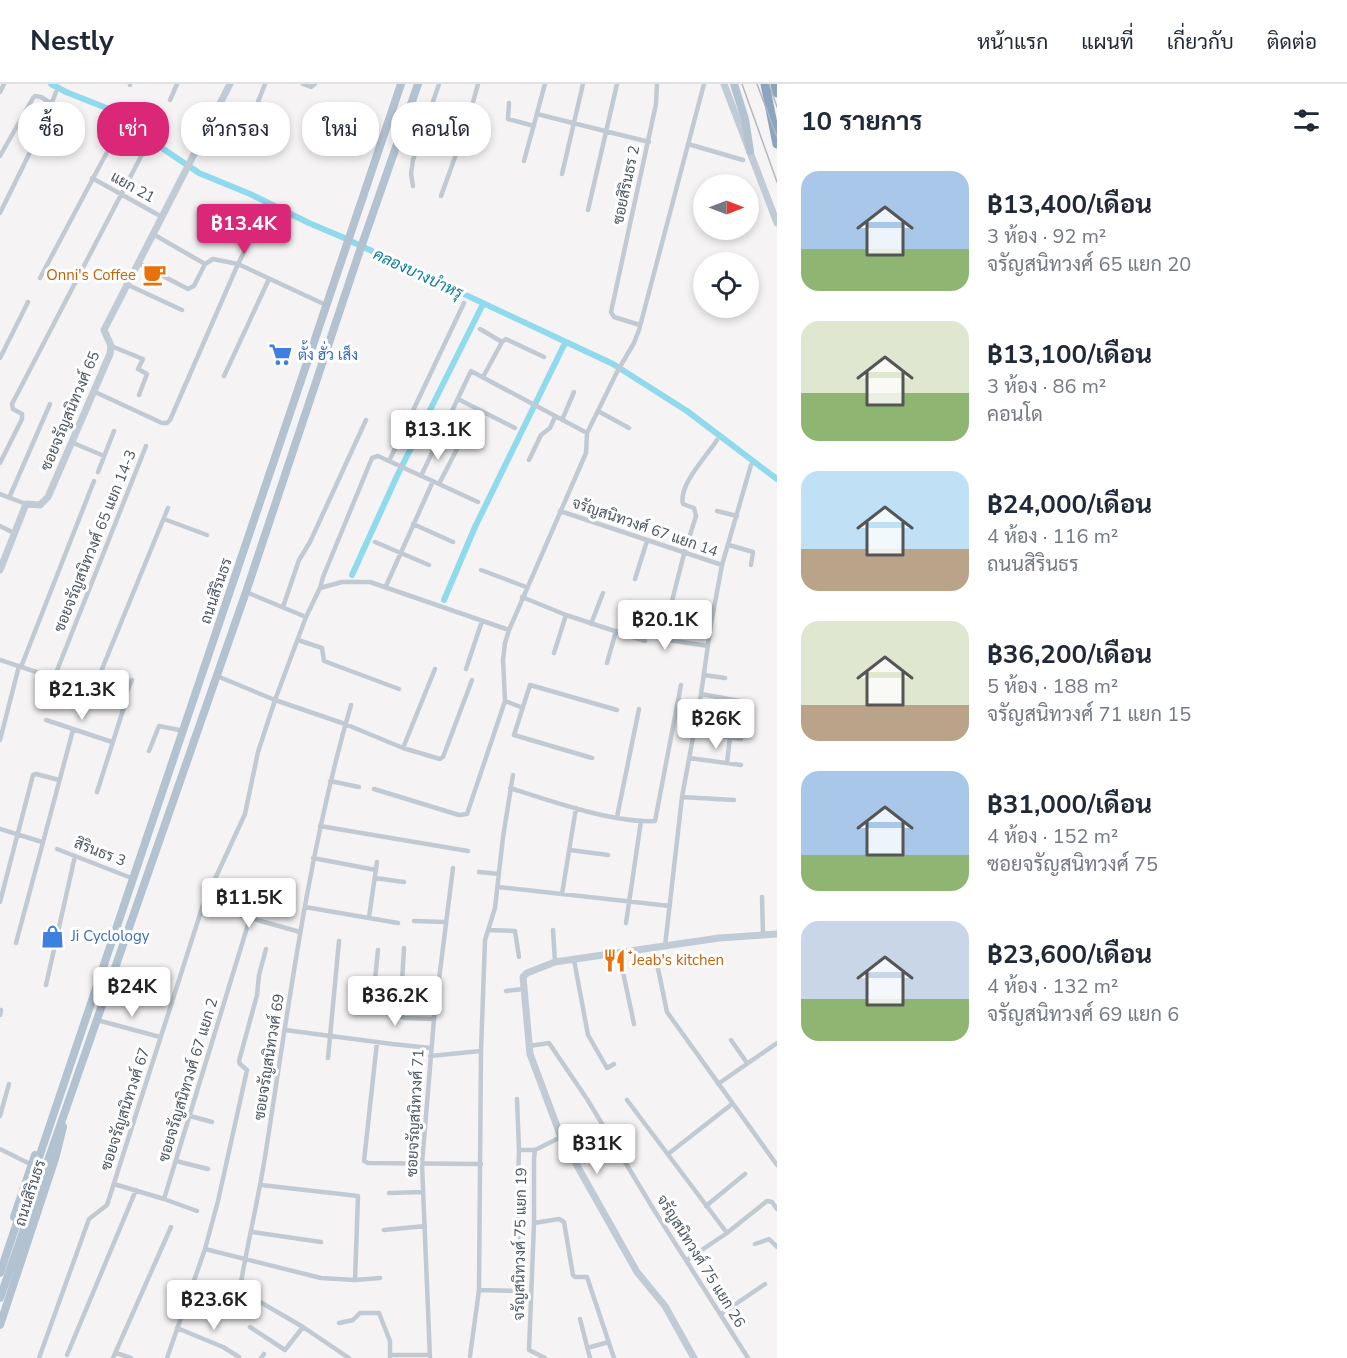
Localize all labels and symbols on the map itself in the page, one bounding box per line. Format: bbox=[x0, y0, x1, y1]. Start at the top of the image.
street label: ซอยสิรินธร 2 bbox=[608, 144, 644, 226]
street label: แยก 21 bbox=[107, 167, 159, 207]
north arrow bbox=[693, 174, 759, 240]
pin: ฿13.4K bbox=[195, 204, 293, 255]
water label: คลองบางบำหรุ bbox=[369, 244, 468, 305]
cafe icon: Onni's Coffee bbox=[141, 262, 167, 288]
place label: Onni's Coffee bbox=[46, 265, 136, 285]
place label: ตั้ง ฮั่ว เส็ง bbox=[298, 340, 358, 365]
supermarket icon: ตั้ง ฮั่ว เส็ง bbox=[267, 342, 293, 368]
street label: ซอยจรัญสนิทวงศ์ 65 bbox=[36, 348, 104, 474]
pin: ฿13.1K bbox=[389, 410, 487, 461]
street label: ซอยจรัญสนิทวงศ์ 65 แยก 14-3 bbox=[49, 447, 141, 635]
street label: จรัญสนิทวงศ์ 67 แยก 14 bbox=[569, 493, 721, 561]
street label: ถนนสิรินธร bbox=[195, 555, 237, 627]
pin: ฿20.1K bbox=[616, 600, 714, 651]
pin: ฿21.3K bbox=[33, 670, 131, 721]
pin: ฿26K bbox=[680, 699, 752, 750]
street label: สิรินธร 3 bbox=[71, 833, 129, 871]
pin: ฿11.5K bbox=[200, 878, 298, 929]
shop icon: Ji Cyclology bbox=[40, 923, 66, 949]
place label: Ji Cyclology bbox=[70, 926, 150, 946]
restaurant icon: ๋Jeab's kitchen bbox=[601, 947, 627, 973]
place label: ๋Jeab's kitchen bbox=[628, 950, 724, 970]
pin: ฿24K bbox=[96, 967, 168, 1018]
pin: ฿36.2K bbox=[346, 976, 444, 1027]
street label: ซอยจรัญสนิทวงศ์ 69 bbox=[249, 992, 289, 1122]
street label: ซอยจรัญสนิทวงศ์ 67 แยก 2 bbox=[153, 995, 223, 1165]
street label: ซอยจรัญสนิทวงศ์ 67 bbox=[96, 1045, 154, 1173]
street label: ซอยจรัญสนิทวงศ์ 71 bbox=[402, 1048, 428, 1178]
pin: ฿31K bbox=[561, 1124, 633, 1175]
street label: ถนนสิรินธร bbox=[10, 1157, 50, 1229]
street label: จรัญสนิทวงศ์ 75 แยก 19 bbox=[509, 1167, 531, 1321]
street label: จรัญสนิทวงศ์ 75 แยก 26 bbox=[652, 1191, 750, 1331]
pin: ฿23.6K bbox=[165, 1280, 263, 1331]

